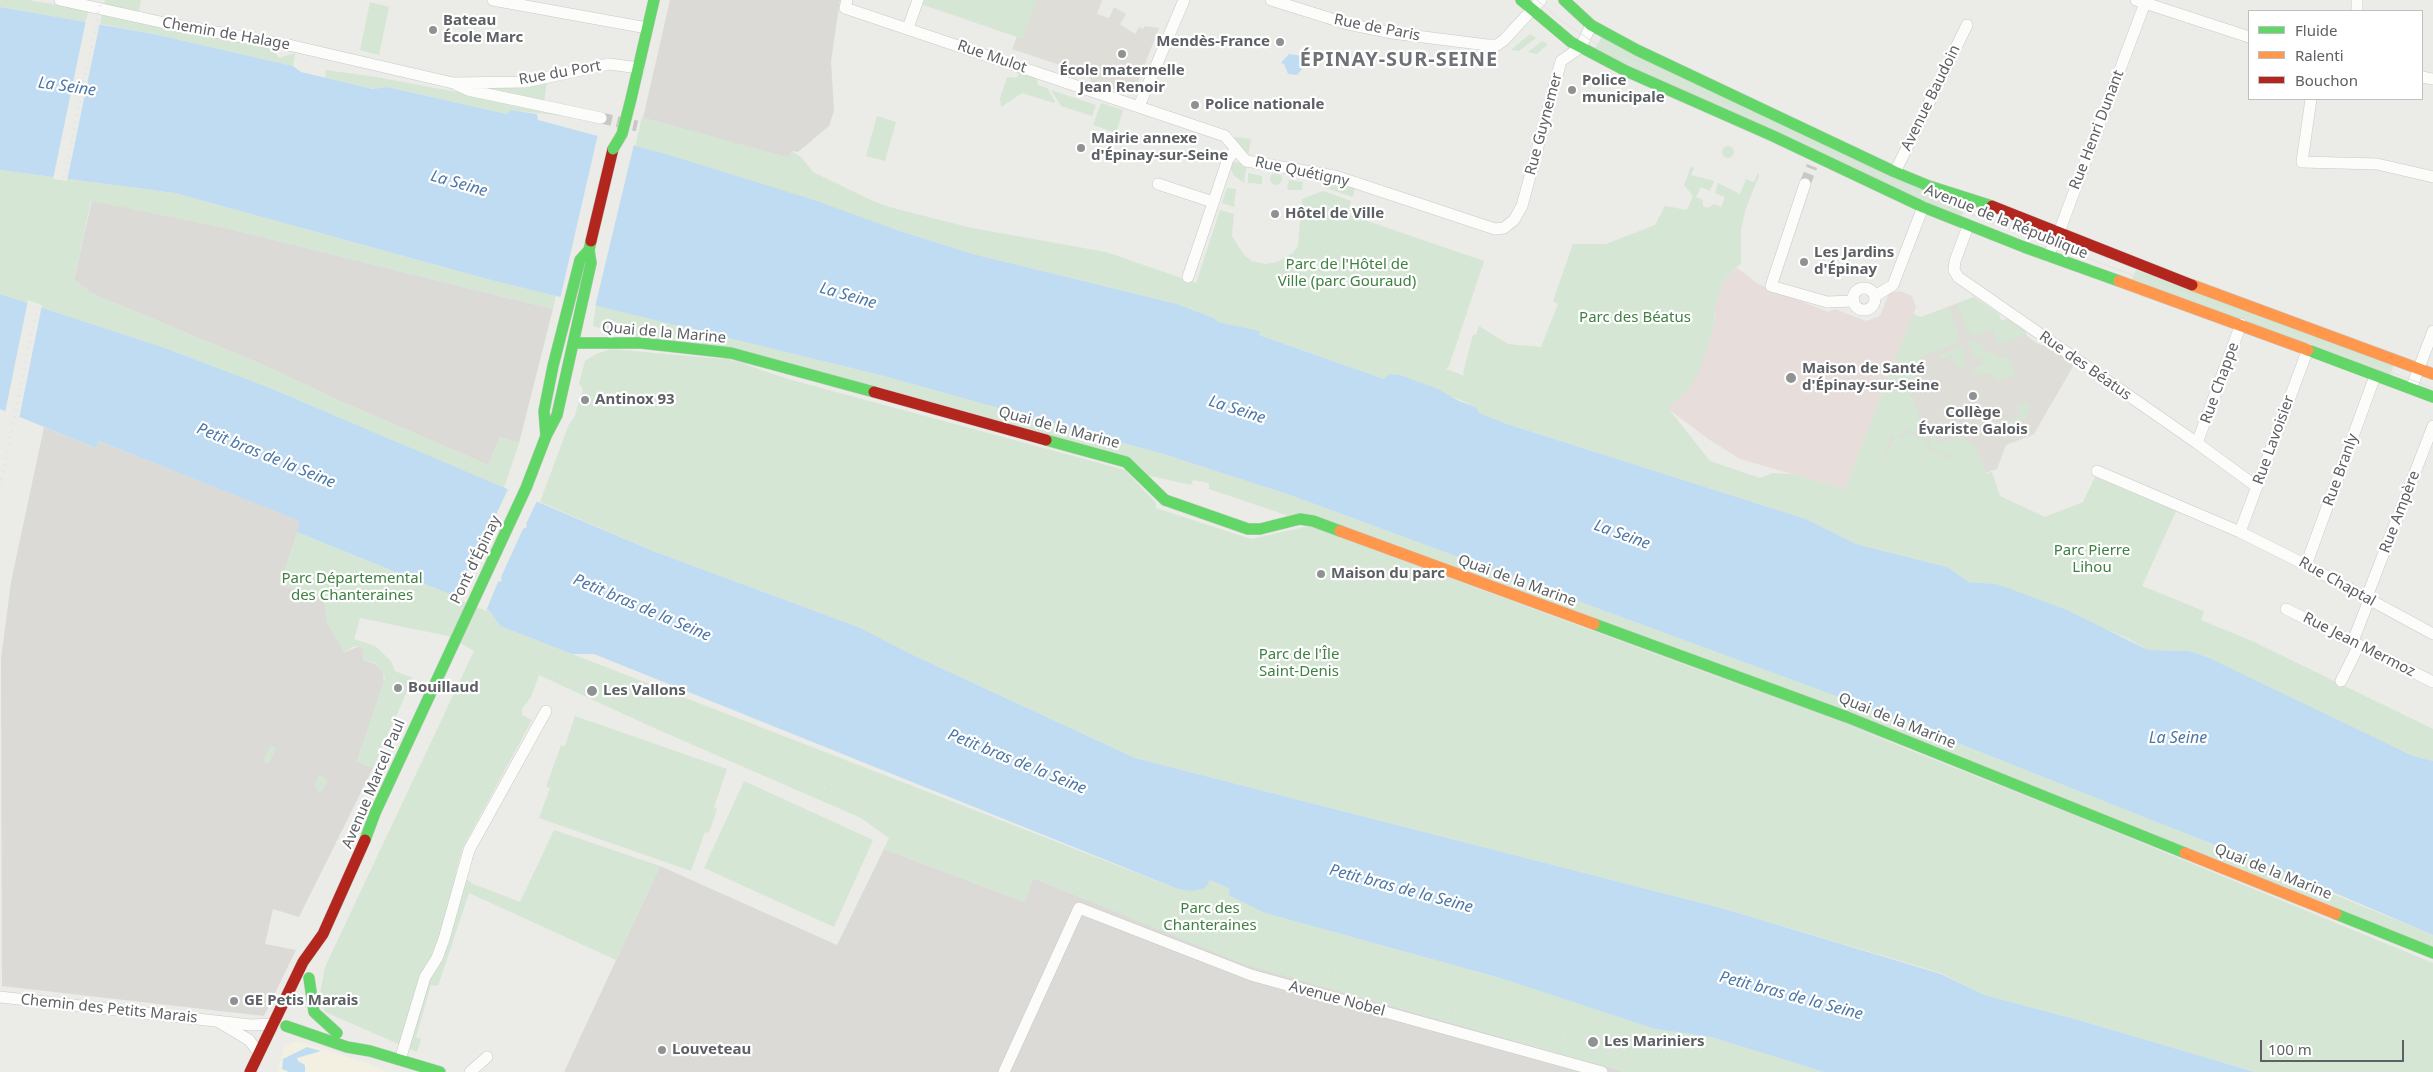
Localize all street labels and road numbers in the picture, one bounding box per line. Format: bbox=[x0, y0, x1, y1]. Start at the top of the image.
street label: Rue de Paris bbox=[1332, 11, 1422, 45]
street label: Chemin de Halage bbox=[161, 14, 291, 54]
street label: Rue Mulot bbox=[955, 37, 1029, 77]
street label: Avenue Baudoin bbox=[1898, 42, 1964, 154]
street label: Rue du Port bbox=[518, 57, 602, 89]
street label: Rue Henri Dunant bbox=[2066, 68, 2128, 192]
street label: Rue Guynemer bbox=[1522, 71, 1566, 177]
street label: Rue Quétigny bbox=[1253, 153, 1351, 191]
street label: Avenue de la République bbox=[1922, 181, 2090, 263]
street label: Quai de la Marine bbox=[601, 319, 727, 347]
street label: Rue des Béatus bbox=[2036, 328, 2134, 404]
street label: Rue Chappe bbox=[2197, 340, 2243, 426]
street label: Rue Lavoisier bbox=[2250, 393, 2298, 487]
street label: Quai de la Marine bbox=[996, 403, 1122, 453]
street label: Rue Branly bbox=[2320, 431, 2362, 509]
street label: Rue Ampère bbox=[2376, 468, 2424, 556]
street label: Pont d'Épinay bbox=[447, 513, 505, 607]
street label: Quai de la Marine bbox=[1455, 551, 1579, 611]
street label: Rue Chaptal bbox=[2295, 554, 2379, 610]
street label: Rue Jean Mermoz bbox=[2300, 609, 2418, 681]
street label: Quai de la Marine bbox=[1836, 689, 1958, 753]
street label: Avenue Marcel Paul bbox=[339, 717, 409, 851]
street label: Quai de la Marine bbox=[2212, 840, 2334, 904]
street label: Avenue Nobel bbox=[1287, 978, 1387, 1020]
street label: Chemin des Petits Marais bbox=[20, 991, 198, 1027]

